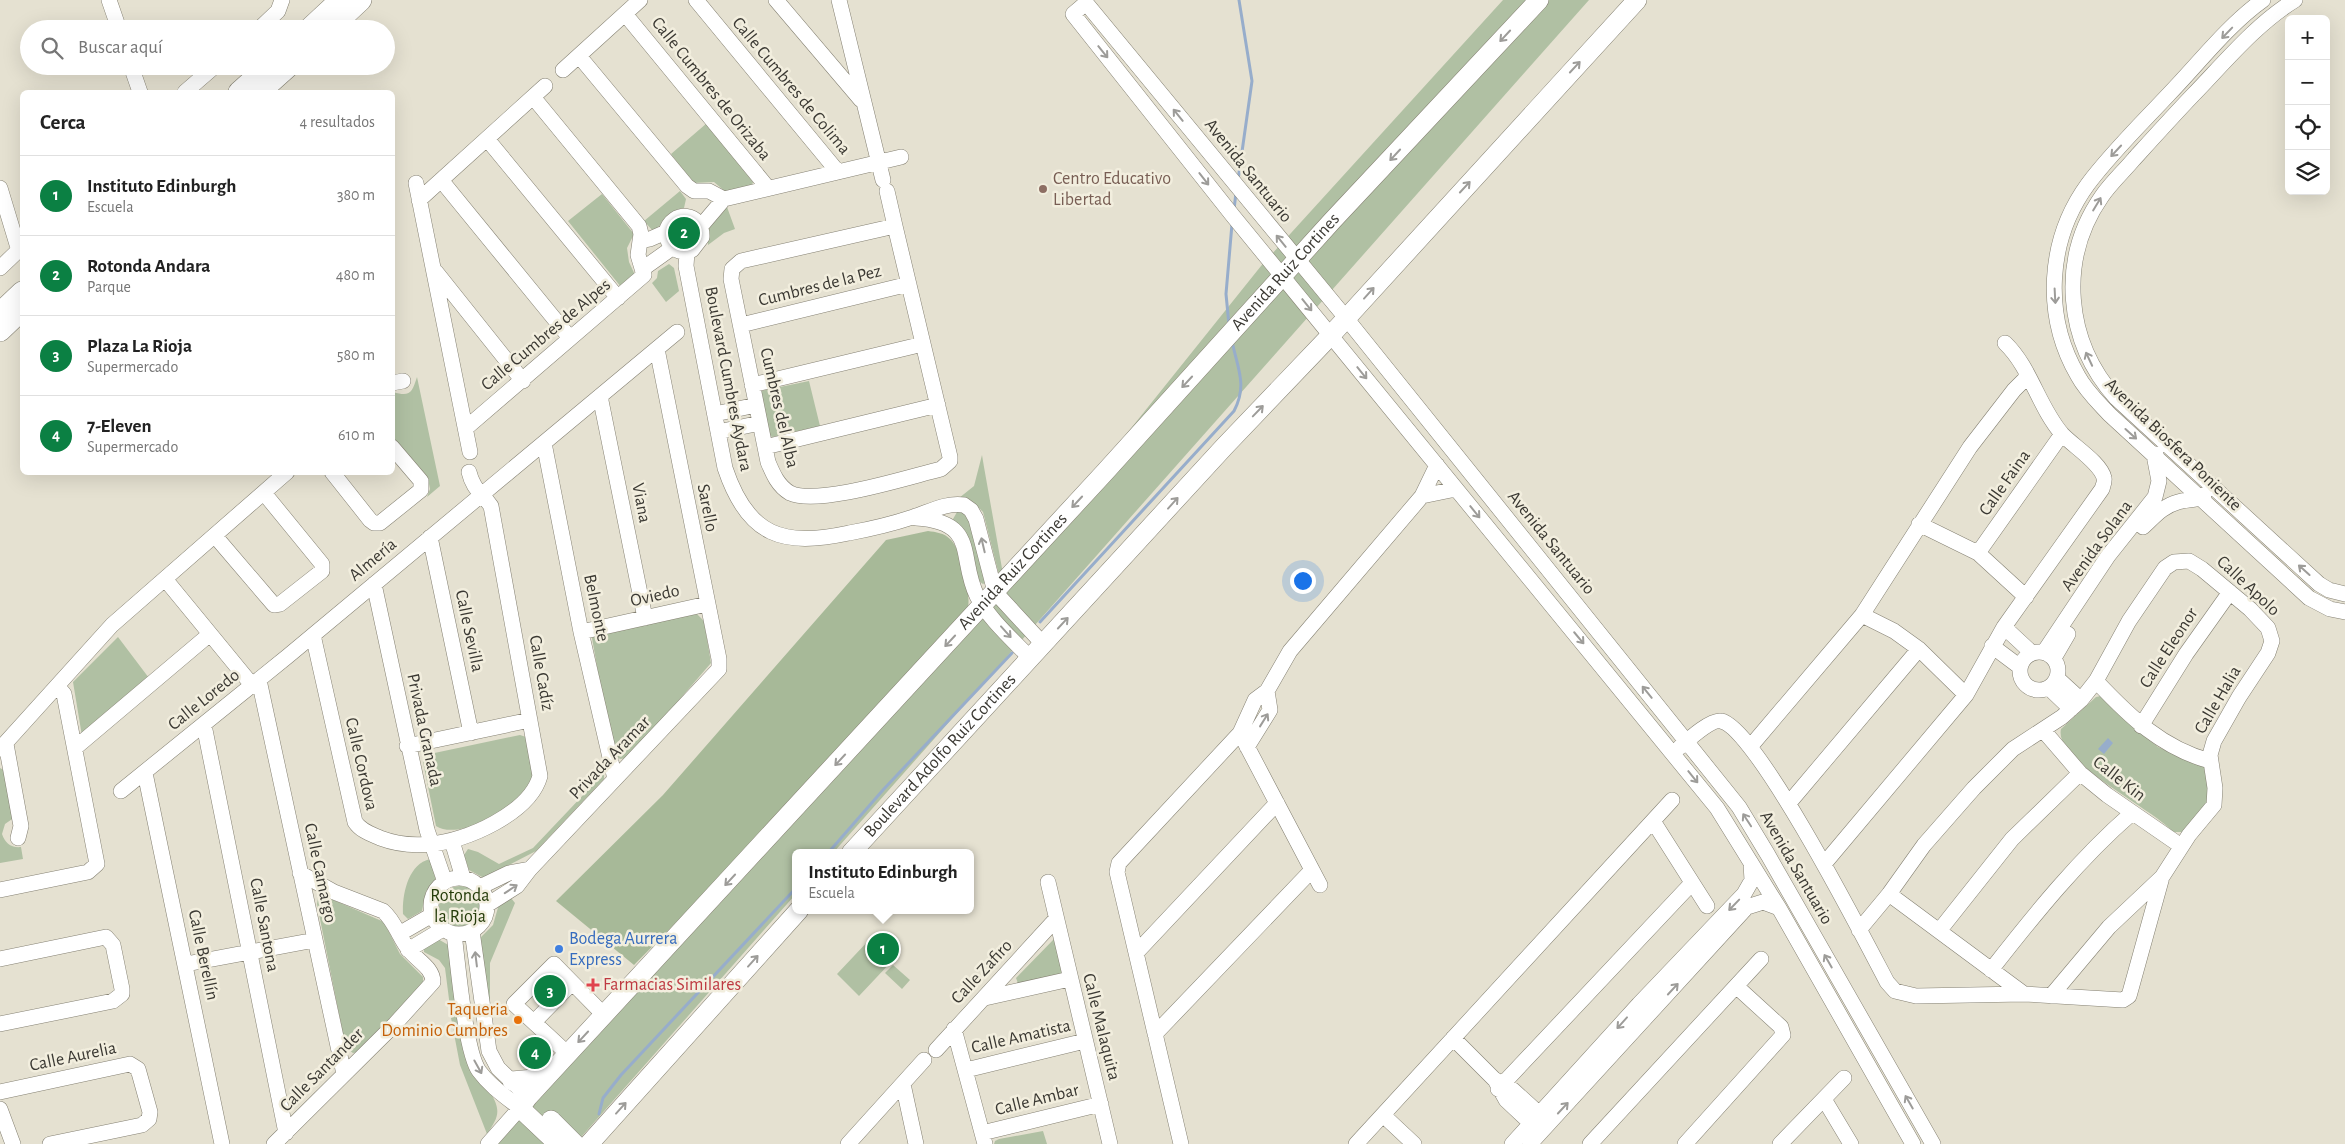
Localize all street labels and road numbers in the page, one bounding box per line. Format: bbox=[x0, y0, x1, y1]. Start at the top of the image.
street label: Calle Cumbres de Orizaba bbox=[648, 14, 774, 164]
street label: Calle Cumbres de Colima bbox=[728, 14, 854, 158]
street label: Avenida Santuario bbox=[1201, 116, 1295, 226]
street label: Avenida Ruiz Cortines bbox=[1228, 210, 1343, 334]
street label: Cumbres de la Pez bbox=[757, 262, 883, 310]
street label: Calle Cumbres de Alpes bbox=[478, 276, 614, 394]
street label: Boulevard Cumbres Aydara bbox=[701, 285, 755, 473]
street label: Cumbres del Alba bbox=[756, 346, 802, 470]
street label: Avenida Biosfera Poniente bbox=[2101, 375, 2245, 515]
street label: Calle Faina bbox=[1976, 447, 2034, 519]
street label: Viana bbox=[628, 482, 654, 524]
street label: Sarello bbox=[694, 483, 720, 533]
street label: Avenida Santuario bbox=[1504, 488, 1598, 598]
street label: Avenida Solana bbox=[2058, 497, 2136, 595]
street label: Avenida Ruiz Cortines bbox=[955, 510, 1071, 633]
street label: Almería bbox=[346, 535, 400, 585]
street label: Calle Apolo bbox=[2213, 552, 2283, 620]
street label: Belmonte bbox=[580, 573, 612, 643]
street label: Oviedo bbox=[629, 582, 681, 610]
street label: Calle Sevilla bbox=[452, 588, 486, 674]
street label: Calle Eleonor bbox=[2136, 605, 2202, 691]
street label: Calle Cadíz bbox=[525, 634, 557, 712]
street label: Calle Halia bbox=[2191, 663, 2245, 737]
street label: Calle Loredo bbox=[165, 666, 243, 734]
street label: Boulevard Adolfo Ruiz Cortines bbox=[861, 671, 1020, 841]
street label: Privada Granada bbox=[403, 672, 445, 788]
street label: Privada Aramar bbox=[566, 713, 654, 803]
street label: Calle Cordova bbox=[342, 716, 380, 812]
street label: Calle Kin bbox=[2089, 753, 2149, 805]
street label: Avenida Santuario bbox=[1756, 808, 1836, 928]
street label: Calle Camargo bbox=[301, 822, 339, 925]
street label: Calle Santona bbox=[246, 877, 282, 973]
street label: Calle Berellín bbox=[185, 908, 221, 1002]
street label: Calle Zafiro bbox=[948, 936, 1016, 1007]
street label: Calle Malaquita bbox=[1079, 972, 1123, 1082]
street label: Calle Amatista bbox=[969, 1017, 1073, 1057]
street label: Calle Santander bbox=[277, 1025, 367, 1115]
street label: Calle Aurelia bbox=[28, 1039, 118, 1075]
street label: Calle Ambar bbox=[993, 1081, 1081, 1119]

